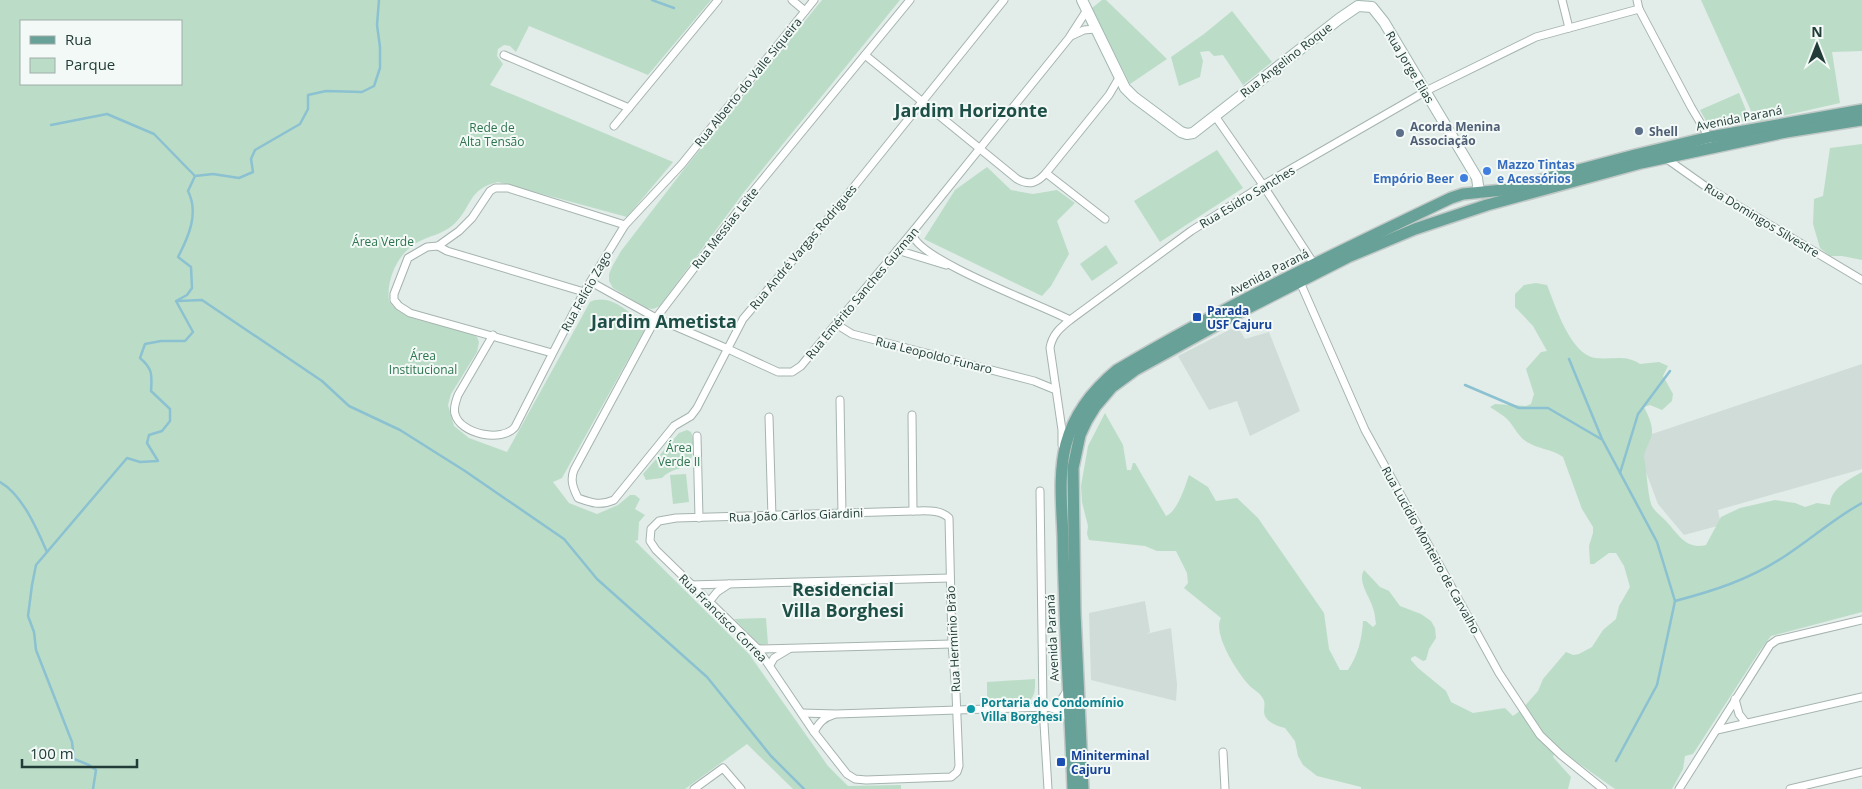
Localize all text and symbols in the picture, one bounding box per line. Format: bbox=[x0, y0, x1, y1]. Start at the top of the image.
street label: Rua Alberto do Valle Siqueira bbox=[690, 14, 806, 150]
street label: Rua Angelino Roque bbox=[1236, 18, 1336, 101]
legend bbox=[20, 20, 182, 85]
north arrow bbox=[1792, 20, 1842, 70]
text: N bbox=[1811, 22, 1823, 41]
street label: Rua Jorge Elias bbox=[1382, 28, 1438, 106]
text: Rua bbox=[65, 29, 92, 49]
text: Parque bbox=[65, 54, 115, 74]
district label: Jardim Horizonte bbox=[892, 98, 1048, 122]
street label: Avenida Paraná bbox=[1695, 101, 1783, 135]
place label: Acorda Menina Associação bbox=[1410, 118, 1500, 149]
park label: Rede de Alta Tensão bbox=[460, 119, 525, 150]
place label: Shell bbox=[1649, 123, 1678, 140]
marker: Shell bbox=[1633, 125, 1645, 137]
marker: Acorda Menina Associação bbox=[1394, 127, 1406, 139]
place label: Mazzo Tintas e Acessórios bbox=[1497, 156, 1575, 187]
street label: Rua Esidro Sanches bbox=[1196, 162, 1298, 232]
marker: Mazzo Tintas e Acessórios bbox=[1481, 165, 1493, 177]
place label: Empório Beer bbox=[1373, 170, 1455, 187]
marker: Empório Beer bbox=[1458, 172, 1470, 184]
street label: Rua Domingos Silvestre bbox=[1701, 179, 1823, 261]
street label: Rua André Vargas Rodrigues bbox=[746, 181, 861, 313]
street label: Rua Messias Leite bbox=[688, 184, 762, 272]
street label: Rua Emérito Sanches Guzman bbox=[802, 223, 922, 363]
park label: Área Verde bbox=[352, 233, 414, 250]
street label: Avenida Paraná bbox=[1226, 245, 1312, 299]
street label: Rua Felício Zago bbox=[557, 248, 615, 334]
place label: Parada USF Cajuru bbox=[1207, 302, 1272, 333]
district label: Jardim Ametista bbox=[589, 309, 737, 333]
marker: Parada USF Cajuru bbox=[1191, 311, 1203, 323]
street label: Rua Leopoldo Funaro bbox=[874, 332, 994, 378]
park label: Área Institucional bbox=[389, 347, 457, 378]
park label: Área Verde II bbox=[658, 439, 700, 470]
street label: Rua Lucídio Monteiro de Carvalho bbox=[1378, 463, 1484, 637]
street label: Rua João Carlos Giardini bbox=[729, 504, 863, 526]
street label: Rua Francisco Correa bbox=[675, 570, 771, 666]
district label: Residencial Villa Borghesi bbox=[782, 577, 904, 622]
street label: Rua Hermínio Brão bbox=[942, 585, 964, 693]
street label: Avenida Paraná bbox=[1041, 594, 1063, 682]
place label: Portaria do Condomínio Villa Borghesi bbox=[981, 694, 1124, 725]
marker: Portaria do Condomínio Villa Borghesi bbox=[965, 703, 977, 715]
scale bar bbox=[22, 736, 138, 768]
text: 100 m bbox=[30, 743, 74, 763]
place label: Miniterminal Cajuru bbox=[1071, 747, 1150, 778]
marker: Miniterminal Cajuru bbox=[1055, 756, 1067, 768]

